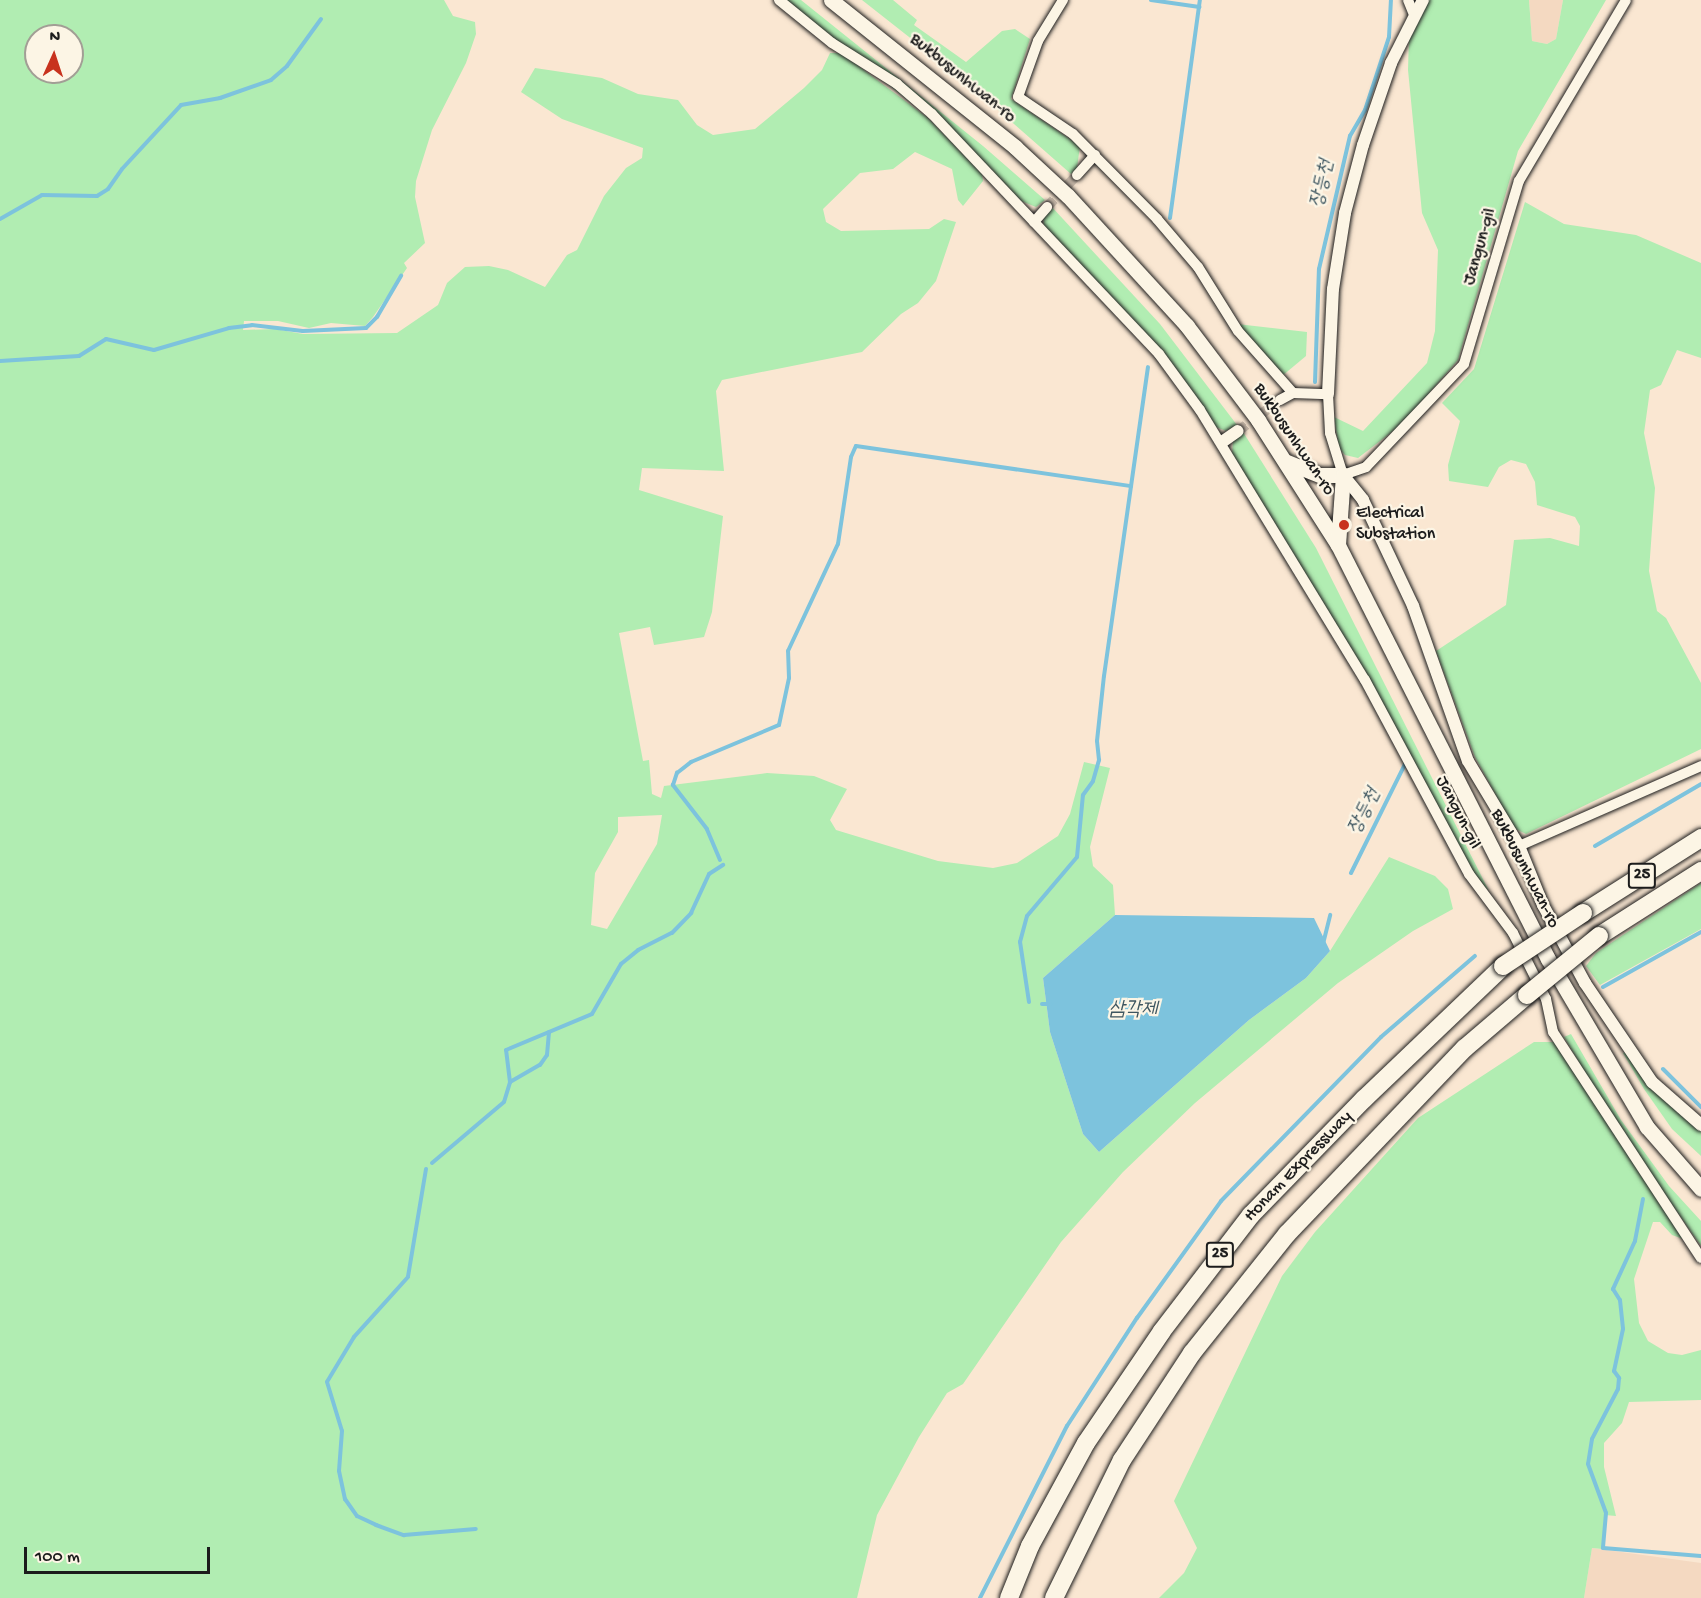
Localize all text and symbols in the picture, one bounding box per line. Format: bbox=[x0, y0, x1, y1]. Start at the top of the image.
north arrow bbox=[24, 24, 84, 84]
text: N bbox=[49, 28, 61, 47]
street label: Bukbusunhwan-ro bbox=[904, 29, 1020, 129]
water label: 장등천 bbox=[1306, 158, 1340, 210]
street label: Jangun-gil bbox=[1460, 206, 1502, 288]
street label: Bukbusunhwan-ro bbox=[1247, 380, 1339, 500]
place label: Electrical Substation bbox=[1356, 504, 1435, 546]
marker: Electrical Substation bbox=[1337, 518, 1351, 532]
street label: Jangun-gil bbox=[1429, 773, 1485, 853]
water label: 장등천 bbox=[1343, 785, 1387, 839]
street label: Bukbusunhwan-ro bbox=[1485, 806, 1563, 932]
road number: 25 bbox=[1627, 863, 1657, 889]
water label: 삼각제 bbox=[1109, 998, 1157, 1022]
street label: Honam Expressway bbox=[1240, 1107, 1358, 1227]
road number: 25 bbox=[1205, 1242, 1235, 1268]
scale bar bbox=[27, 1535, 213, 1573]
text: 100 m bbox=[35, 1547, 80, 1568]

